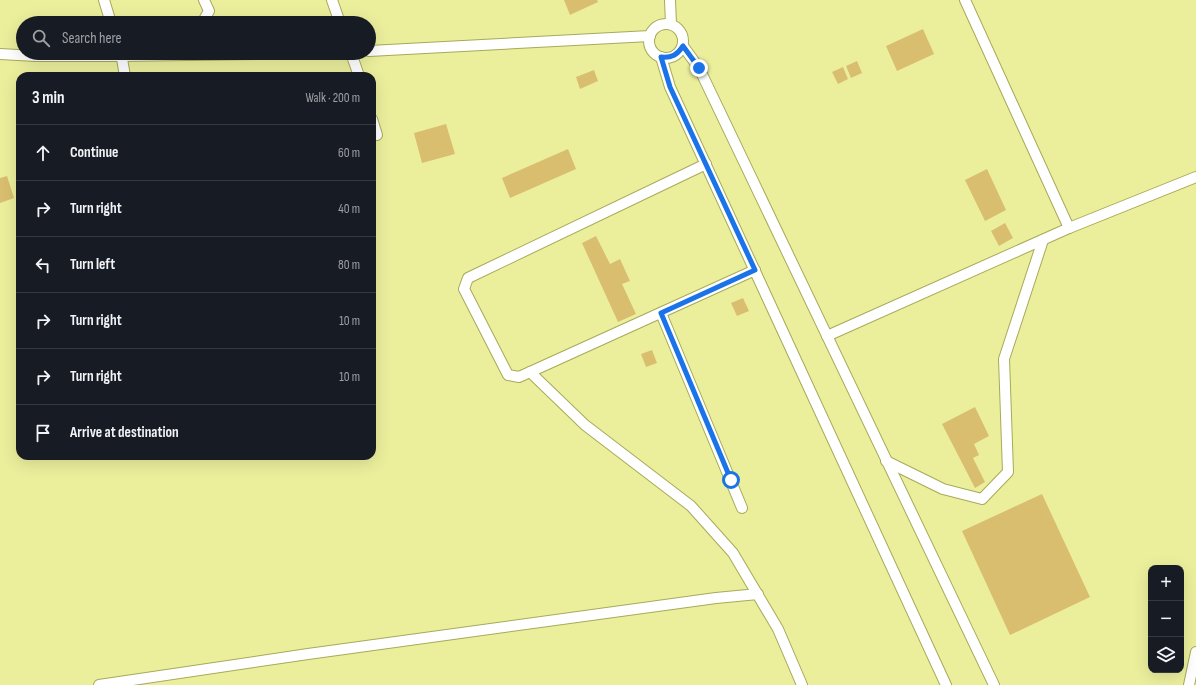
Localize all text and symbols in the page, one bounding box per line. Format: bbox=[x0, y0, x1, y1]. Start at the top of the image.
search box bbox=[16, 16, 376, 60]
icon: search bbox=[30, 27, 52, 49]
text: Search here bbox=[62, 29, 122, 48]
route end bbox=[690, 59, 708, 77]
text: 3 min bbox=[32, 88, 65, 108]
text: Walk · 200 m bbox=[305, 90, 360, 106]
icon: ahead bbox=[32, 142, 54, 164]
text: Continue bbox=[70, 143, 119, 162]
text: 60 m bbox=[338, 145, 360, 161]
icon: right bbox=[32, 198, 54, 220]
text: Turn right bbox=[70, 199, 122, 218]
text: 40 m bbox=[338, 201, 360, 217]
icon: left bbox=[32, 254, 54, 276]
text: Turn left bbox=[70, 255, 115, 274]
text: 80 m bbox=[338, 257, 360, 273]
icon: right bbox=[32, 310, 54, 332]
text: Turn right bbox=[70, 311, 122, 330]
text: 10 m bbox=[339, 313, 360, 329]
icon: right bbox=[32, 366, 54, 388]
text: Turn right bbox=[70, 367, 122, 386]
text: 10 m bbox=[339, 369, 360, 385]
icon: arrive bbox=[32, 422, 54, 444]
text: Arrive at destination bbox=[70, 423, 179, 442]
route start bbox=[722, 471, 740, 489]
map controls bbox=[1148, 565, 1184, 673]
button: + bbox=[1148, 565, 1184, 601]
button: − bbox=[1148, 601, 1184, 637]
button: layers bbox=[1148, 637, 1184, 673]

